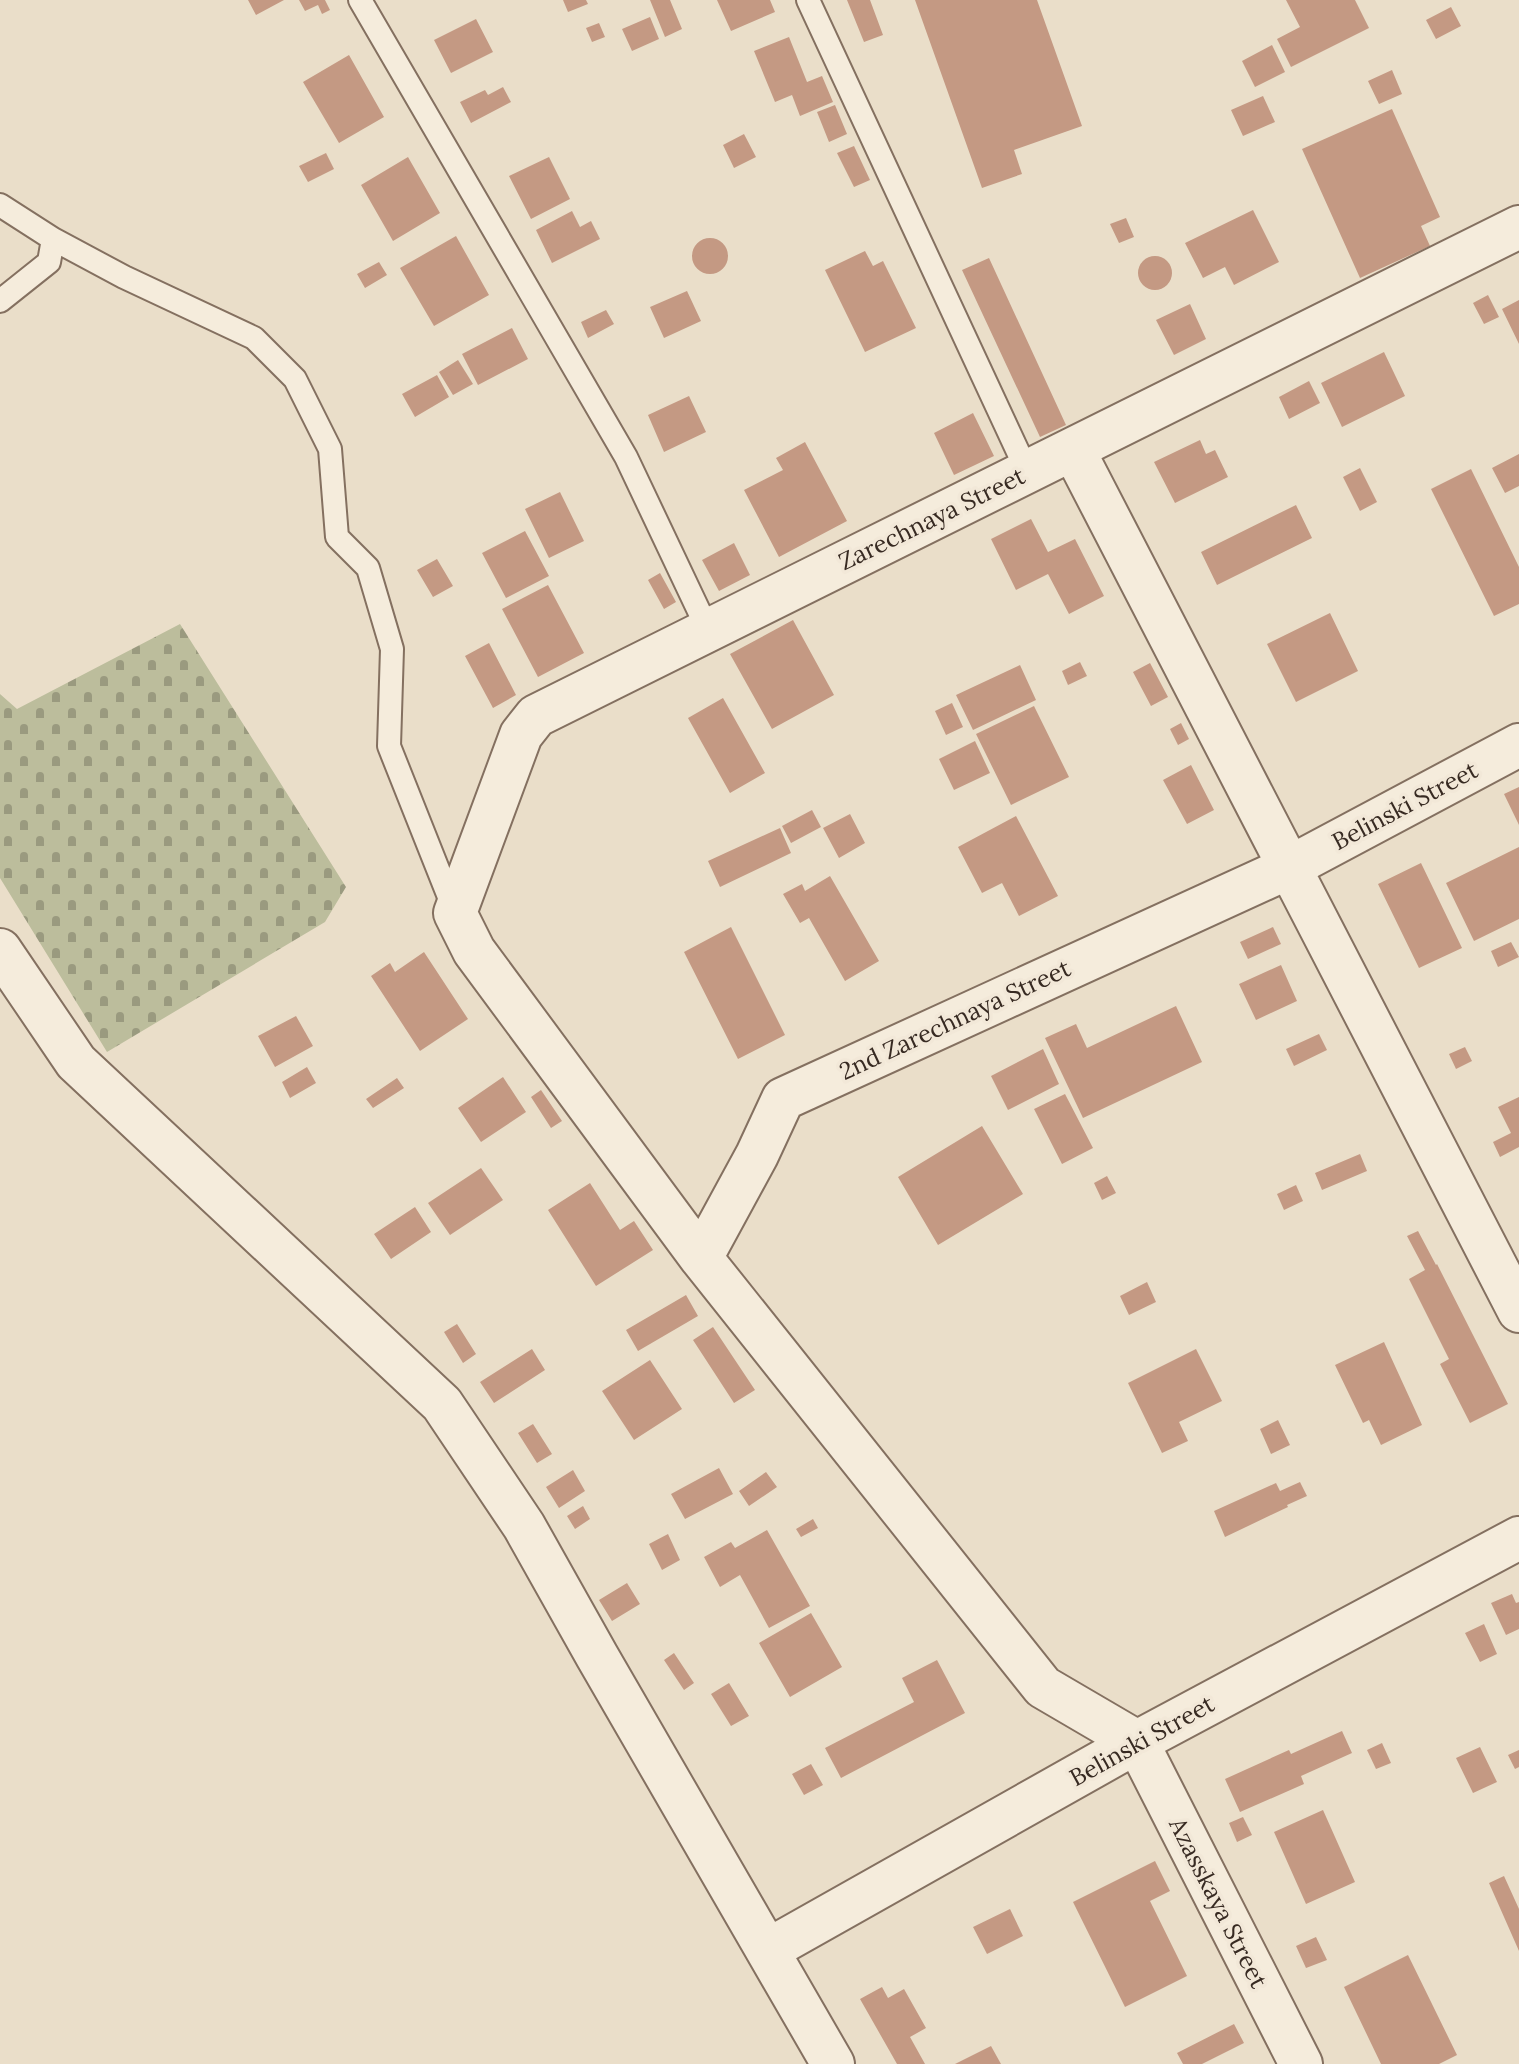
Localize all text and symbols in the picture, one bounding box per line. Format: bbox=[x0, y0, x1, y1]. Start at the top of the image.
street label: Zarechnaya Street bbox=[834, 460, 1031, 577]
street label: Belinski Street bbox=[1326, 754, 1484, 857]
street label: 2nd Zarechnaya Street bbox=[834, 952, 1076, 1087]
street label: Belinski Street bbox=[1064, 1688, 1220, 1793]
street label: Azasskaya Street bbox=[1162, 1812, 1275, 1994]

